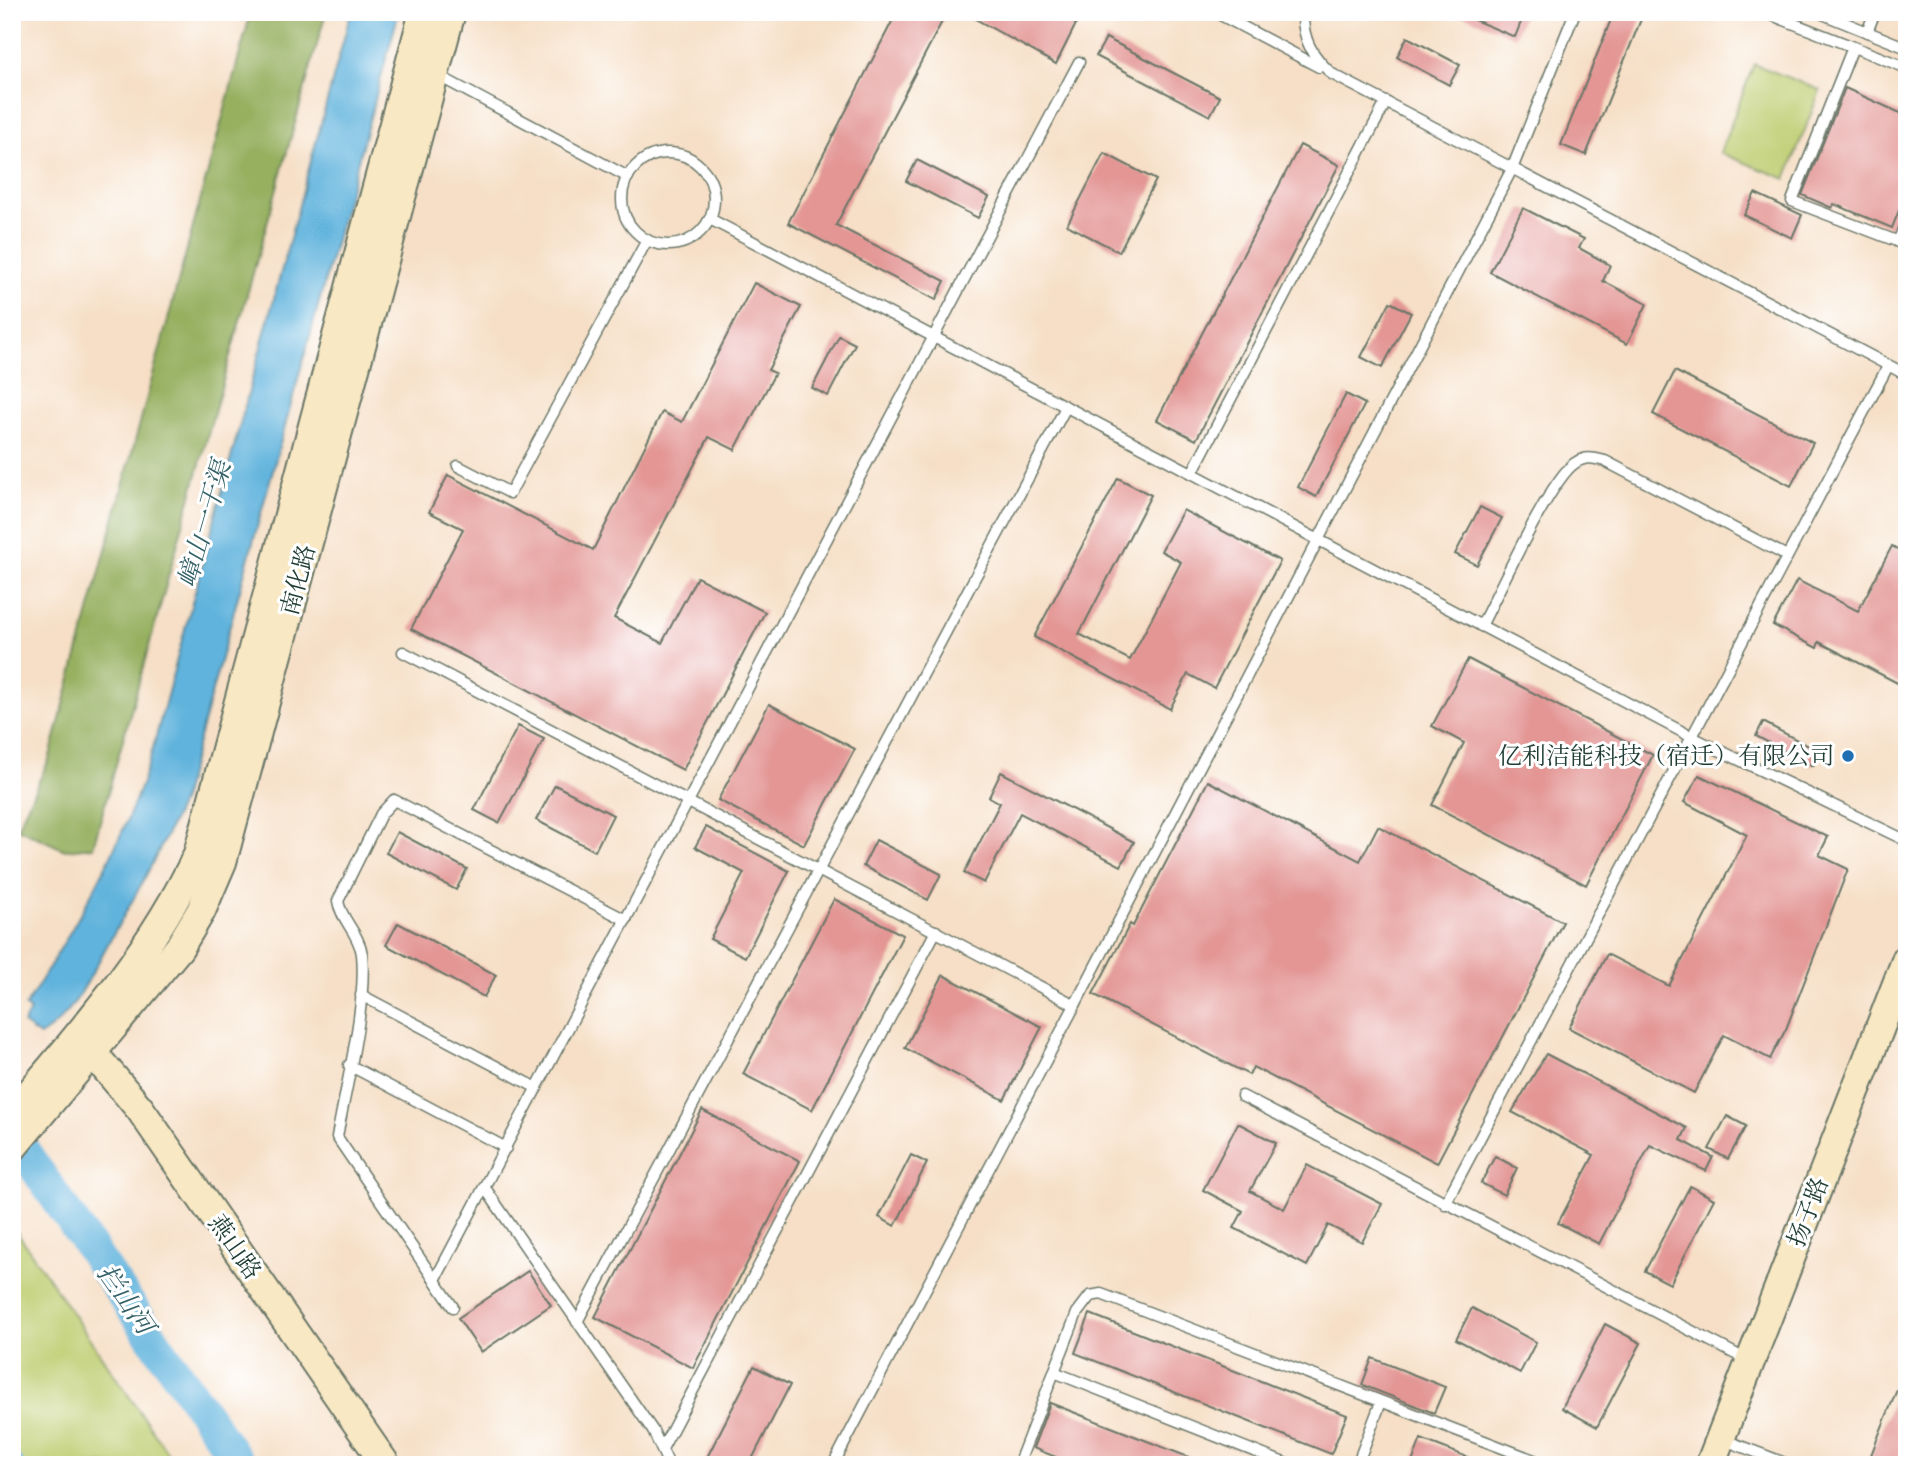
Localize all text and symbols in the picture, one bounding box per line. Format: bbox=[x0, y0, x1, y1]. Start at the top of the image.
water label: 嶂山一干渠 bbox=[170, 454, 239, 591]
street label: 南化路 bbox=[273, 541, 322, 619]
place label: 亿利洁能科技（宿迁）有限公司 bbox=[1498, 740, 1834, 771]
marker: 亿利洁能科技（宿迁）有限公司 bbox=[1840, 748, 1856, 764]
street label: 扬子路 bbox=[1780, 1173, 1835, 1251]
street label: 燕山路 bbox=[202, 1208, 269, 1285]
water label: 拦山河 bbox=[90, 1257, 165, 1344]

